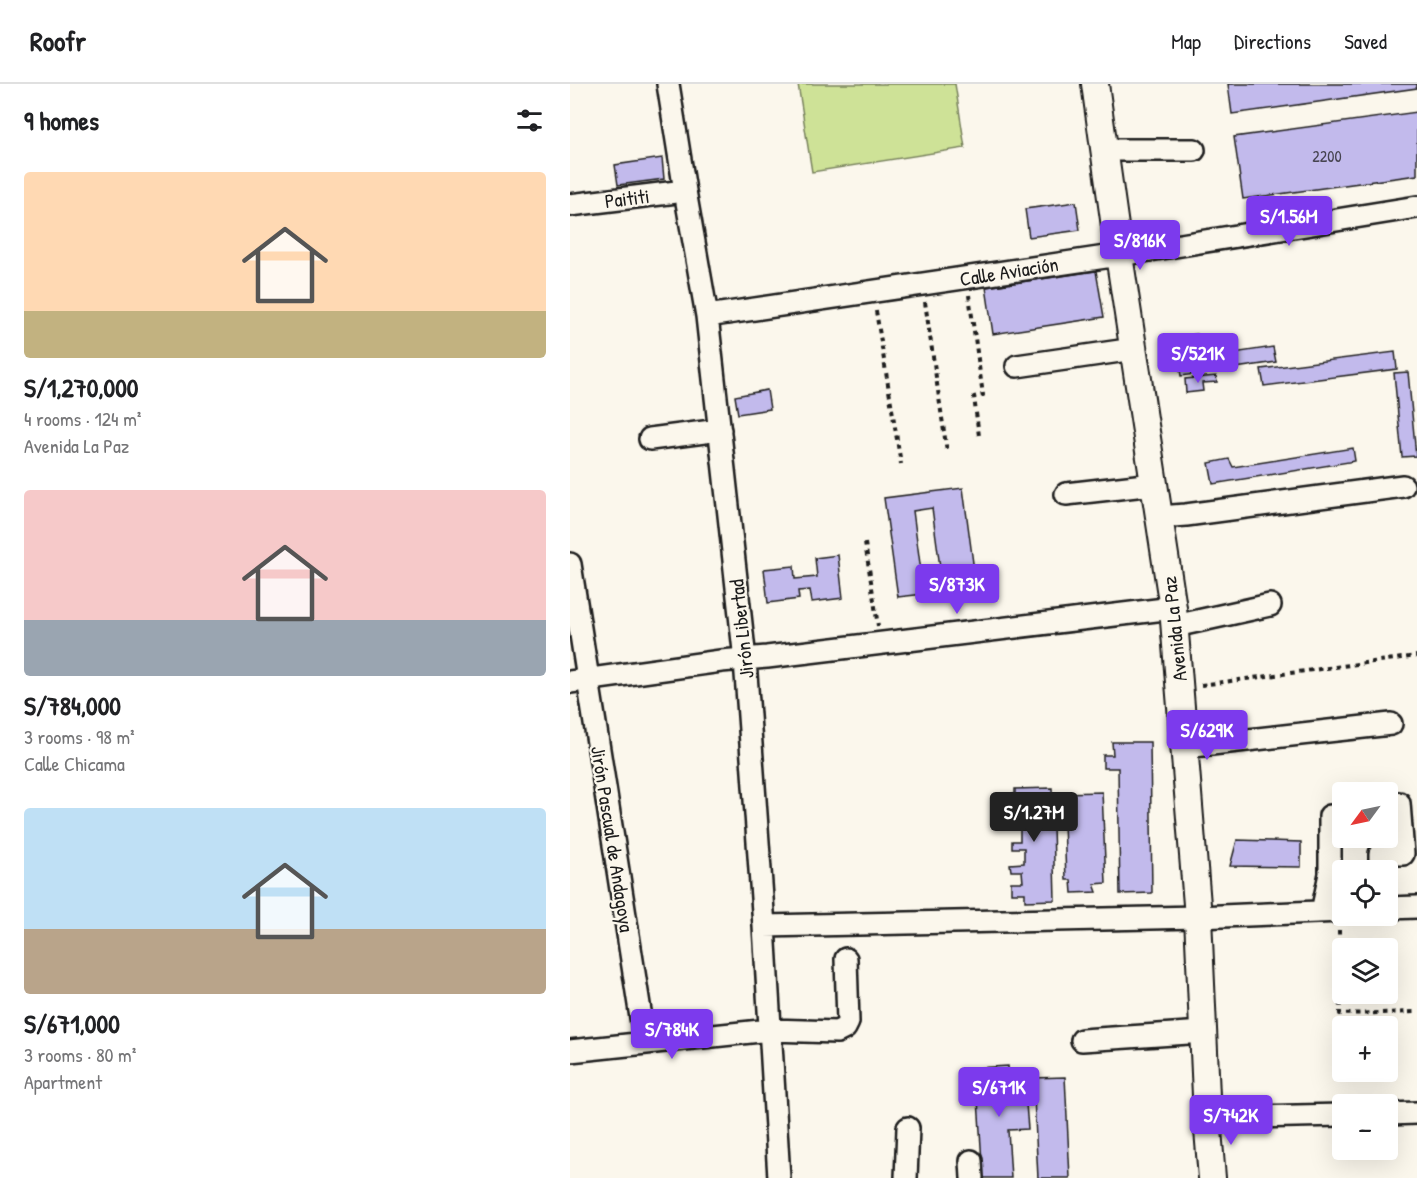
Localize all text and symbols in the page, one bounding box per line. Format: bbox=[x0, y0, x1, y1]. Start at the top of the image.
text: Roofr bbox=[30, 22, 86, 60]
text: Map bbox=[1171, 27, 1201, 56]
text: Directions bbox=[1234, 27, 1311, 56]
text: Saved bbox=[1344, 27, 1387, 56]
text: 9 homes bbox=[24, 103, 99, 138]
icon: filters bbox=[513, 104, 546, 137]
house number: 2200 bbox=[1312, 145, 1342, 167]
street label: Paititi bbox=[603, 182, 651, 214]
pin: S/1.56M bbox=[1234, 196, 1344, 247]
text: S/1.56M bbox=[1260, 202, 1318, 229]
icon: home bbox=[231, 211, 339, 319]
pin: S/816K bbox=[1091, 220, 1189, 271]
text: S/816K bbox=[1114, 226, 1166, 253]
street label: Calle Aviación bbox=[958, 250, 1060, 292]
pin: S/521K bbox=[1149, 333, 1247, 384]
text: S/521K bbox=[1171, 339, 1225, 366]
text: S/1,270,000 bbox=[24, 370, 139, 405]
text: 4 rooms · 124 m² bbox=[24, 405, 141, 432]
text: Avenida La Paz bbox=[24, 432, 129, 459]
icon: home bbox=[231, 529, 339, 637]
pin: S/873K bbox=[908, 564, 1006, 615]
text: S/873K bbox=[929, 570, 985, 597]
street label: Avenida La Paz bbox=[1155, 575, 1193, 683]
street label: Jirón Libertad bbox=[722, 578, 760, 680]
text: S/784,000 bbox=[24, 688, 121, 723]
pin: S/629K bbox=[1158, 710, 1256, 761]
text: S/629K bbox=[1181, 716, 1233, 743]
text: 3 rooms · 98 m² bbox=[24, 723, 135, 750]
street label: Jirón Pascual de Andagoya bbox=[585, 744, 641, 934]
text: Calle Chicama bbox=[24, 750, 125, 777]
north arrow bbox=[1332, 782, 1398, 848]
map controls bbox=[1332, 782, 1398, 1160]
pin: S/1.27M bbox=[979, 792, 1089, 843]
text: S/1.27M bbox=[1004, 798, 1064, 825]
icon: home bbox=[231, 847, 339, 955]
button: locate bbox=[1332, 860, 1398, 926]
button: layers bbox=[1332, 938, 1398, 1004]
text: S/671,000 bbox=[24, 1006, 120, 1041]
pin: S/784K bbox=[623, 1009, 721, 1060]
text: S/784K bbox=[645, 1015, 699, 1042]
button: + bbox=[1332, 1016, 1398, 1082]
text: 3 rooms · 80 m² bbox=[24, 1041, 136, 1068]
pin: S/671K bbox=[950, 1067, 1048, 1118]
text: Apartment bbox=[24, 1068, 102, 1095]
text: S/671K bbox=[972, 1073, 1026, 1100]
button: − bbox=[1332, 1094, 1398, 1160]
pin: S/742K bbox=[1182, 1095, 1280, 1146]
text: S/742K bbox=[1204, 1101, 1258, 1128]

